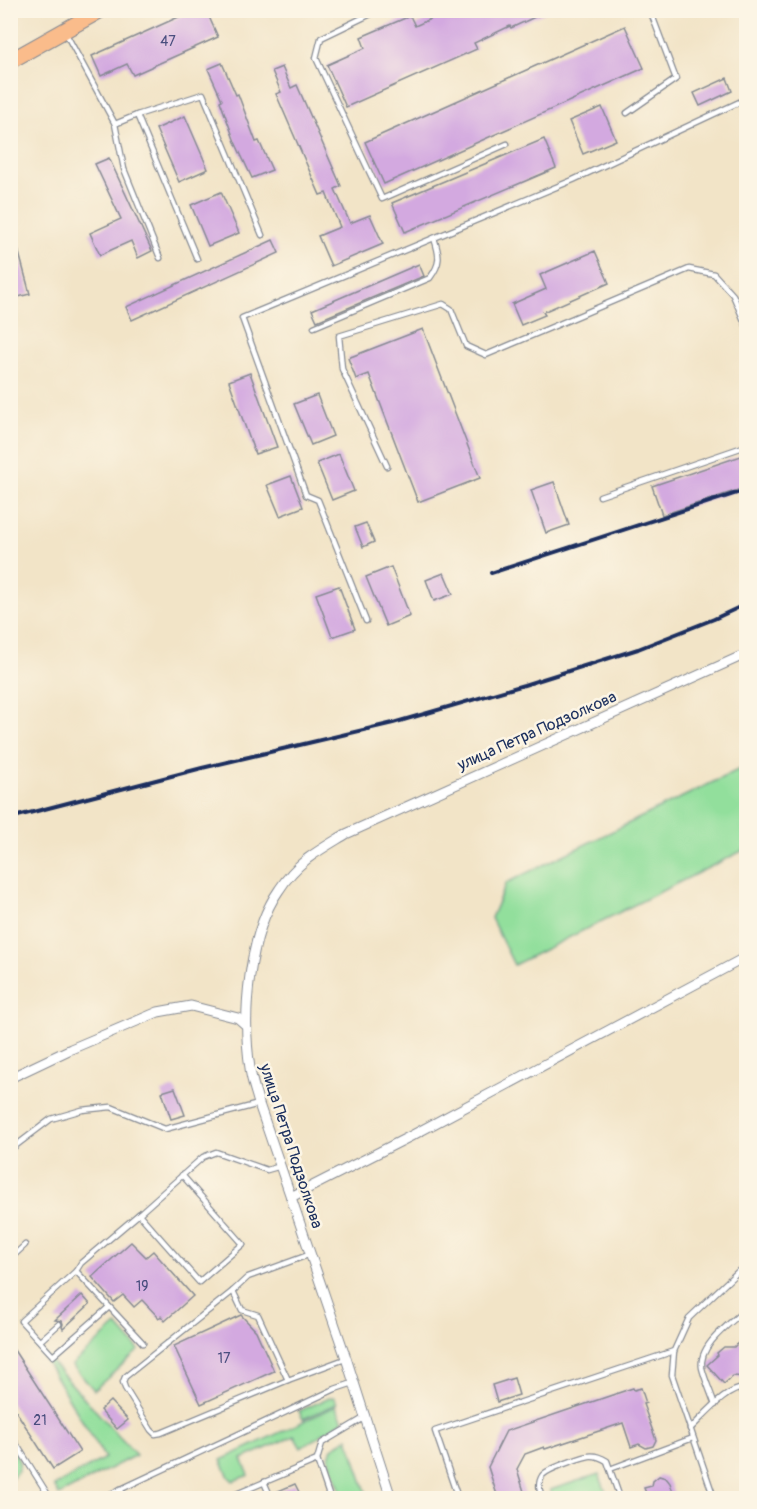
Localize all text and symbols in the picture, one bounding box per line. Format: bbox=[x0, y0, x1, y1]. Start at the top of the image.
house number: 47 bbox=[160, 33, 176, 50]
street label: улица Петра Подзолкова bbox=[453, 687, 620, 776]
street label: улица Петра Подзолкова bbox=[255, 1060, 327, 1231]
house number: 19 bbox=[136, 1278, 148, 1295]
house number: 17 bbox=[218, 1350, 231, 1367]
house number: 21 bbox=[33, 1412, 47, 1429]

